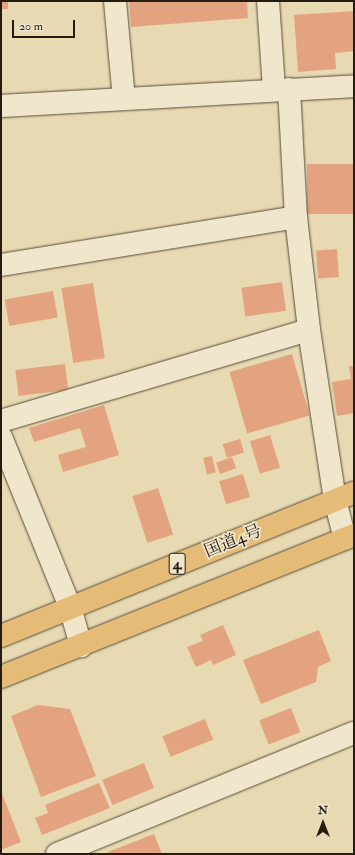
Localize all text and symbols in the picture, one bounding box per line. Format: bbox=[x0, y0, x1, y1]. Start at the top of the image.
scale bar bbox=[14, 12, 77, 38]
text: 20 m bbox=[19, 19, 43, 34]
street label: 国道4号 bbox=[201, 520, 265, 562]
road number: 4 bbox=[168, 550, 186, 578]
north arrow bbox=[303, 803, 343, 843]
text: N bbox=[318, 804, 328, 817]

